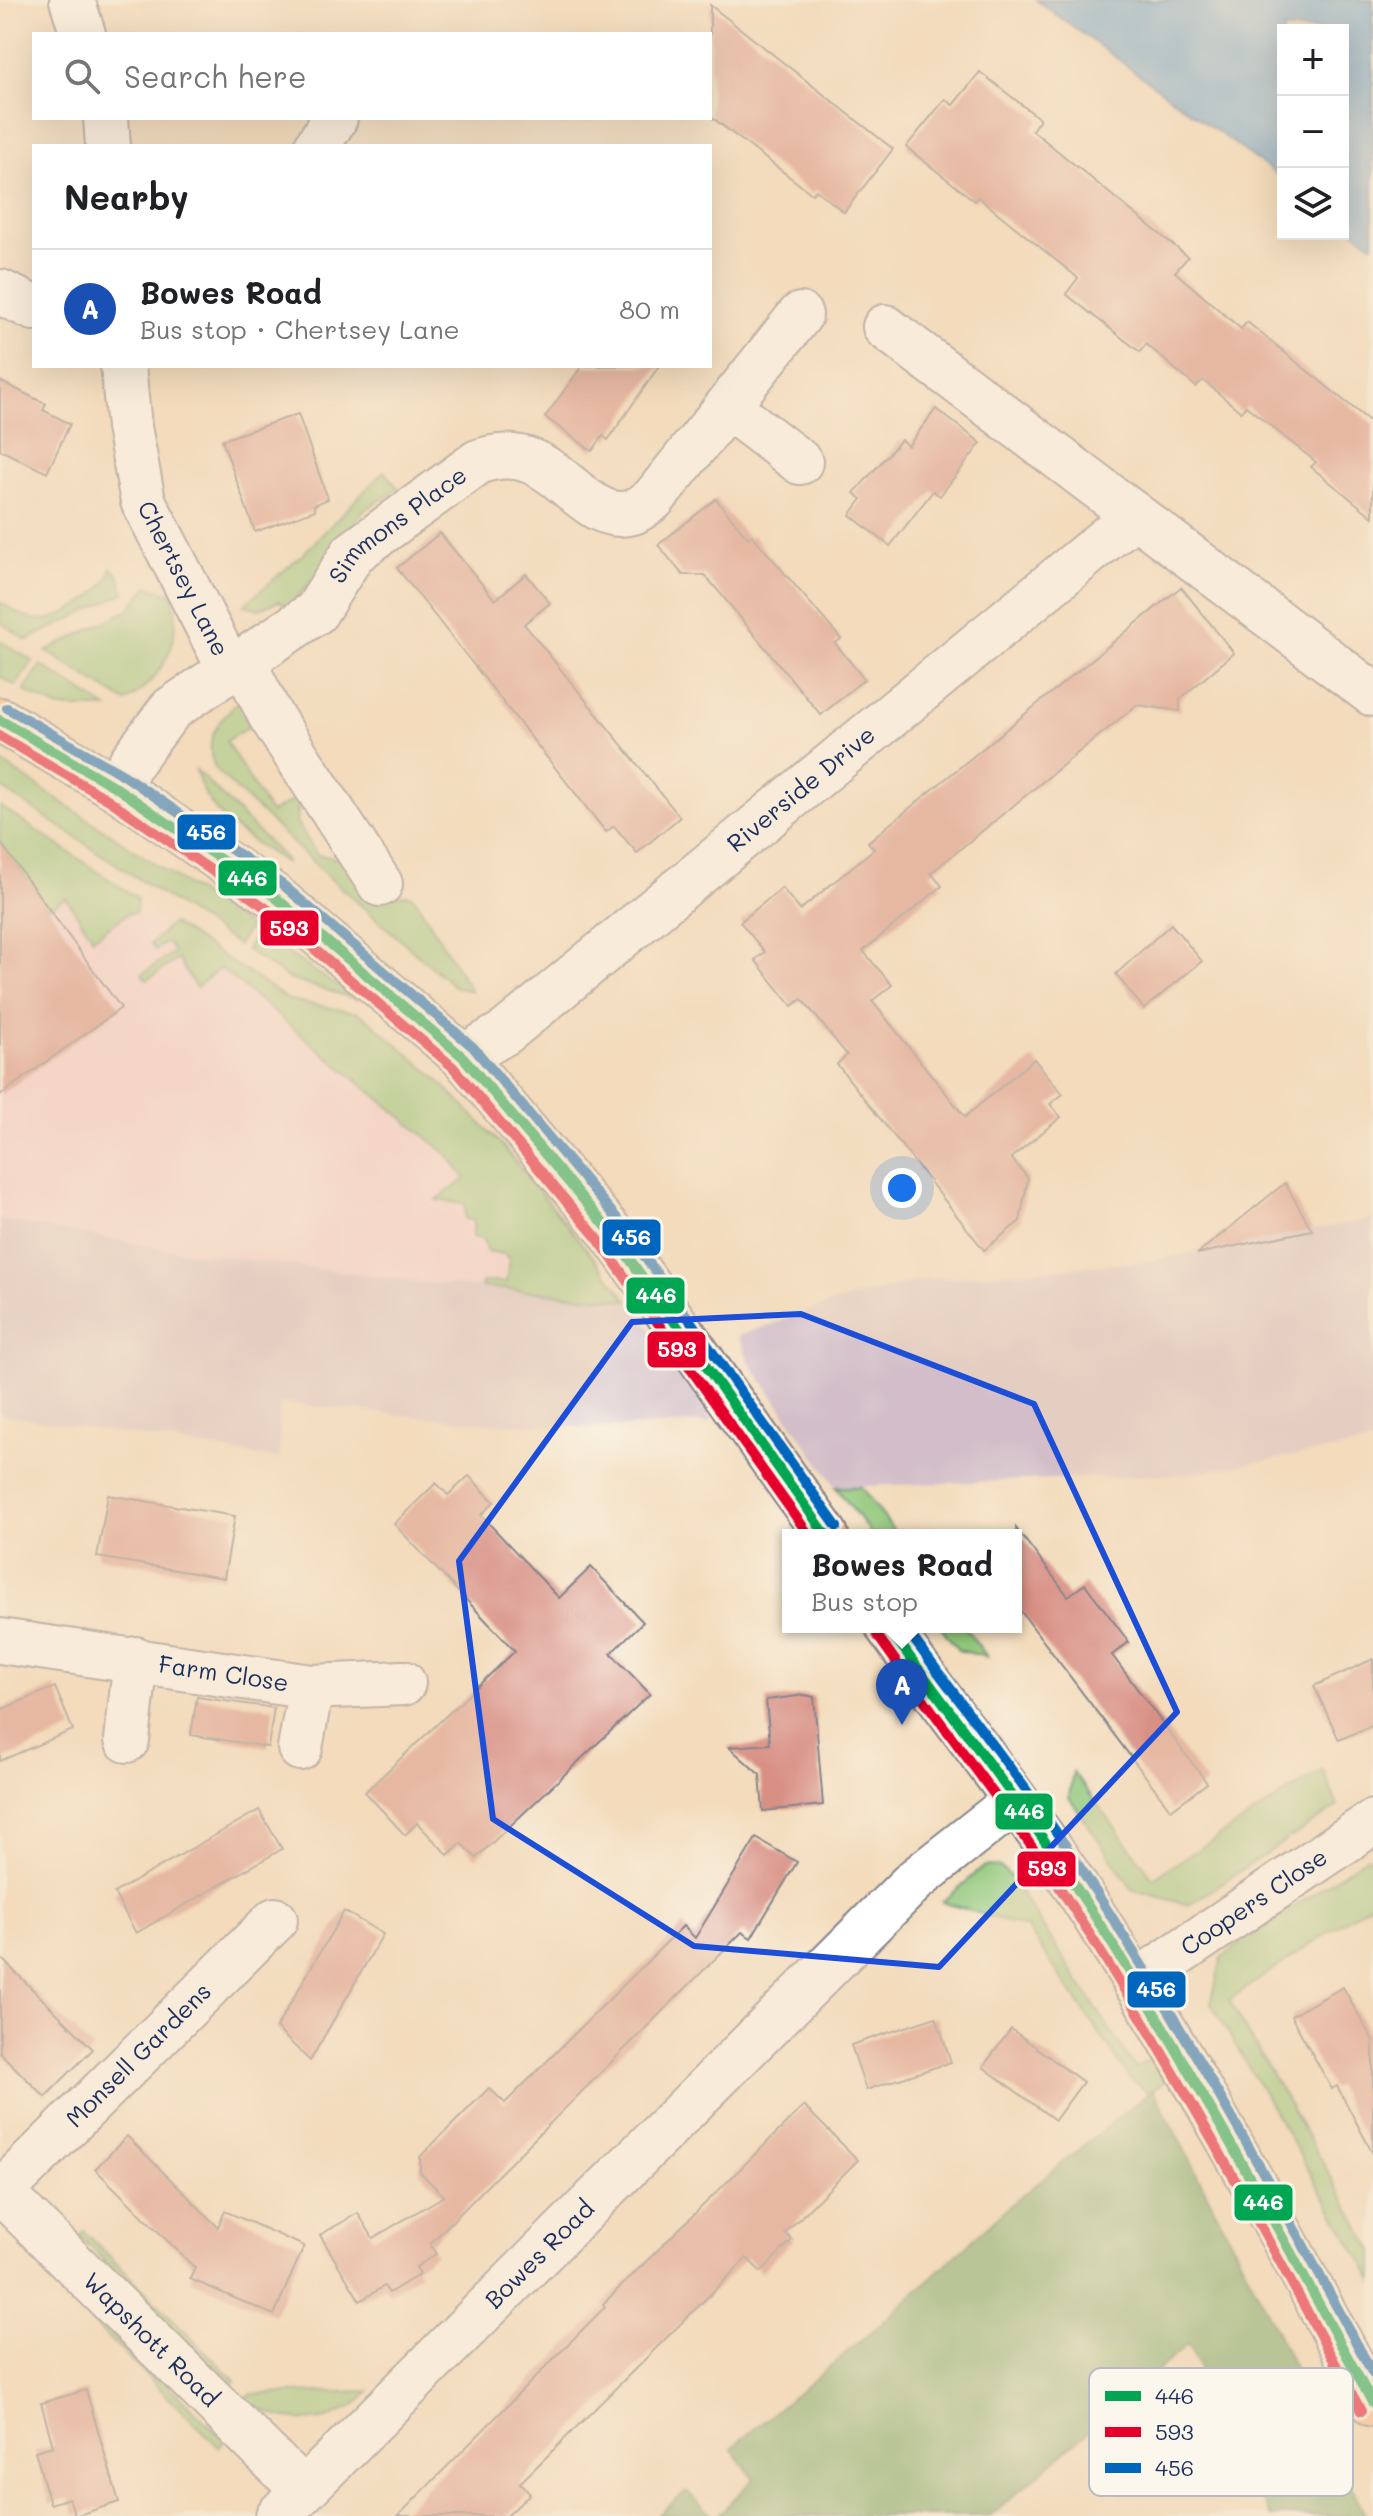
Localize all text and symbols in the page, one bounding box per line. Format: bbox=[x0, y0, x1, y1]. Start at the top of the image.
map controls bbox=[1277, 24, 1349, 240]
button: + bbox=[1277, 24, 1349, 96]
search box bbox=[32, 32, 712, 120]
icon: search bbox=[60, 54, 104, 98]
text: Search here bbox=[124, 56, 307, 96]
button: − bbox=[1277, 96, 1349, 168]
button: layers bbox=[1277, 168, 1349, 240]
text: Nearby bbox=[64, 174, 189, 219]
text: Bowes Road bbox=[140, 272, 322, 312]
text: A bbox=[81, 292, 99, 326]
text: 80 m bbox=[619, 292, 680, 326]
text: Bus stop · Chertsey Lane bbox=[140, 312, 460, 346]
street label: Simmons Place bbox=[321, 458, 472, 589]
street label: Chertsey Lane bbox=[131, 495, 237, 661]
street label: Riverside Drive bbox=[720, 718, 881, 858]
line badge: 456 bbox=[176, 813, 237, 851]
text: 456 bbox=[186, 817, 226, 846]
line badge: 446 bbox=[217, 859, 278, 897]
text: 446 bbox=[226, 863, 268, 892]
line badge: 593 bbox=[259, 909, 320, 947]
text: 593 bbox=[269, 913, 309, 942]
your location bbox=[882, 1168, 922, 1208]
line badge: 456 bbox=[601, 1218, 662, 1257]
text: 456 bbox=[611, 1222, 651, 1251]
line badge: 446 bbox=[625, 1276, 686, 1315]
text: 446 bbox=[635, 1280, 677, 1309]
line badge: 593 bbox=[646, 1330, 707, 1369]
text: 593 bbox=[657, 1334, 697, 1363]
popup bbox=[782, 1529, 1022, 1633]
text: Bowes Road bbox=[811, 1544, 993, 1584]
text: Bus stop bbox=[811, 1584, 918, 1618]
street label: Farm Close bbox=[157, 1648, 291, 1698]
pin: A bbox=[876, 1659, 928, 1725]
line badge: 446 bbox=[994, 1792, 1054, 1831]
text: 446 bbox=[1003, 1796, 1045, 1825]
street label: Coopers Close bbox=[1174, 1840, 1333, 1962]
line badge: 593 bbox=[1016, 1850, 1077, 1888]
text: 593 bbox=[1027, 1853, 1067, 1882]
line badge: 456 bbox=[1126, 1970, 1187, 2009]
text: 456 bbox=[1136, 1974, 1176, 2003]
street label: Monsell Gardens bbox=[58, 1975, 217, 2133]
line badge: 446 bbox=[1233, 2183, 1294, 2222]
text: 446 bbox=[1242, 2187, 1284, 2216]
street label: Bowes Road bbox=[478, 2192, 600, 2315]
street label: Wapshott Road bbox=[77, 2265, 227, 2413]
legend bbox=[1089, 2368, 1353, 2496]
text: 446 bbox=[1155, 2381, 1194, 2410]
text: 593 bbox=[1155, 2417, 1194, 2446]
text: 456 bbox=[1155, 2453, 1194, 2482]

